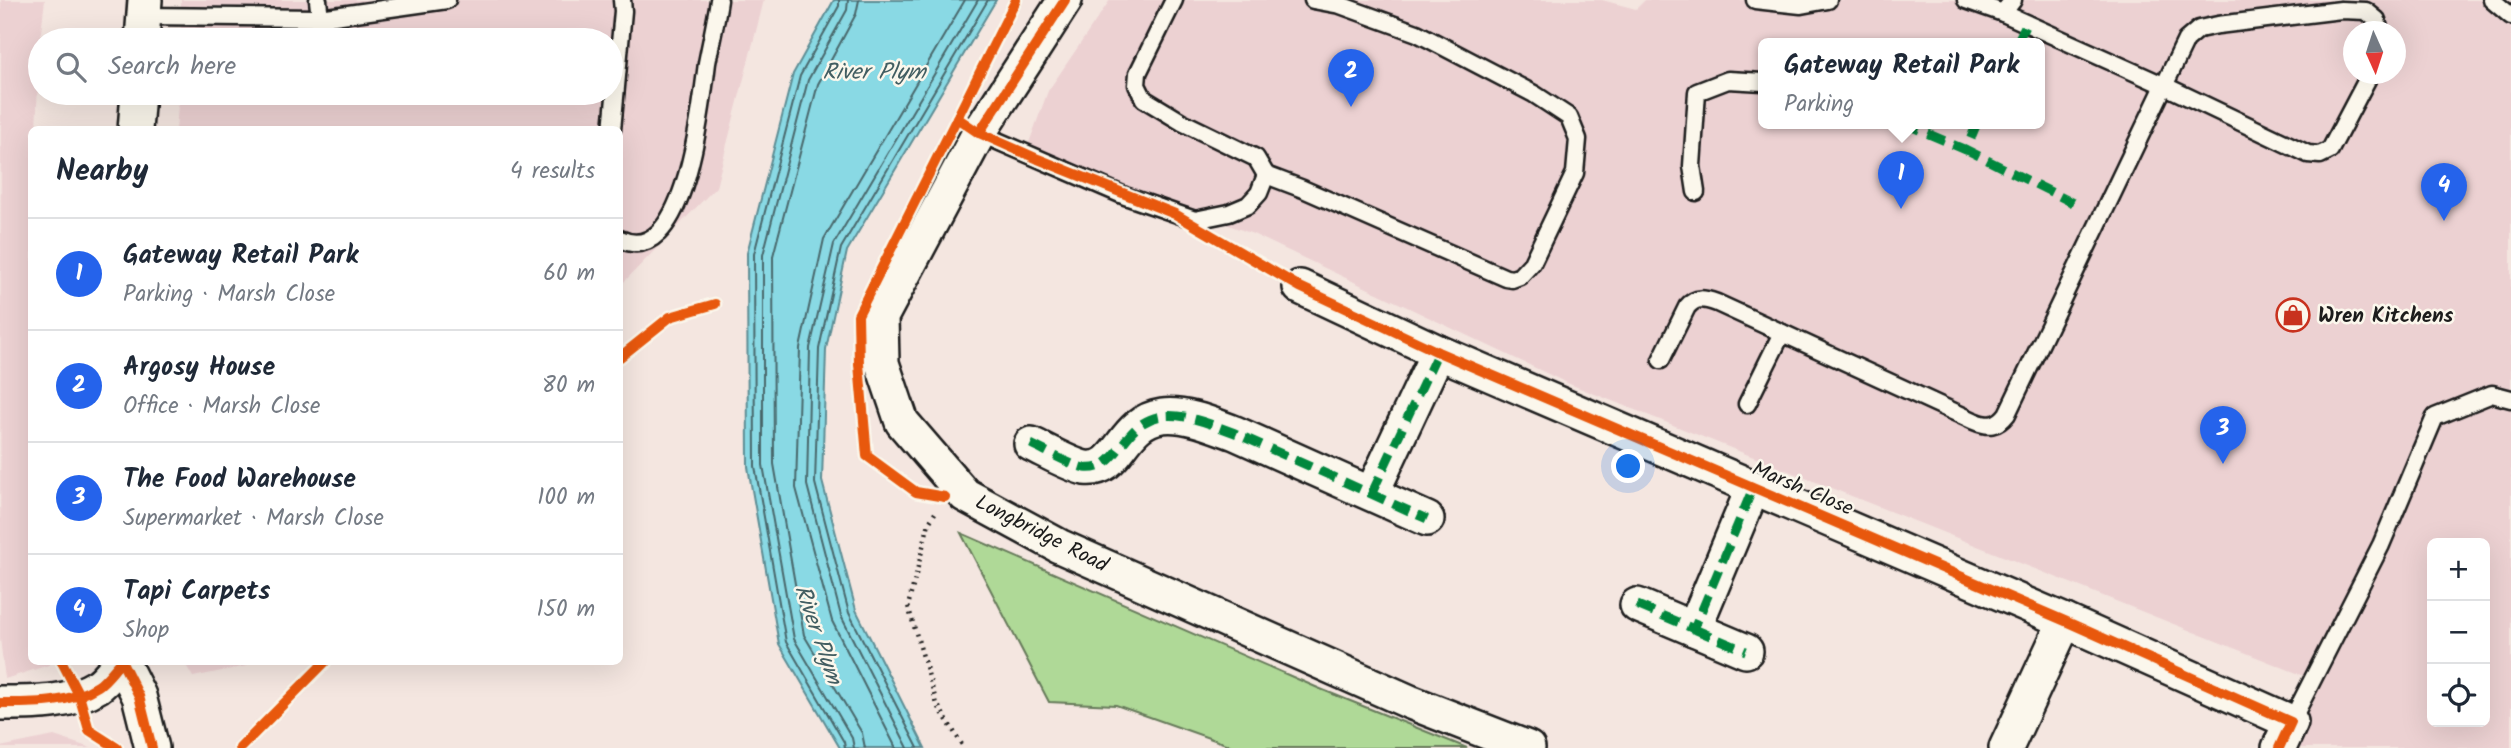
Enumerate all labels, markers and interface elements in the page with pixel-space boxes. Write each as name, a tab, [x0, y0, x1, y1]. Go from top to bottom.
north arrow	[2343, 21, 2406, 84]
search box	[28, 28, 623, 105]
popup	[1758, 38, 2045, 129]
text: Gateway Retail Park	[1784, 45, 2019, 87]
text: Search here	[108, 46, 236, 88]
icon: search	[52, 48, 90, 86]
pin: 2	[1328, 49, 1374, 107]
water label: River Plym	[822, 55, 927, 91]
text: Parking	[1784, 87, 1854, 123]
text: Nearby	[56, 148, 148, 196]
pin: 1	[1878, 151, 1924, 209]
text: 4 results	[510, 154, 595, 190]
pin: 4	[2421, 163, 2467, 221]
text: Gateway Retail Park	[123, 235, 358, 277]
text: 1	[76, 256, 82, 292]
text: 60 m	[543, 256, 595, 292]
text: Parking · Marsh Close	[123, 277, 335, 313]
shop icon: Wren Kitchens	[2274, 296, 2312, 334]
place label: Wren Kitchens	[2318, 300, 2454, 333]
text: Argosy House	[123, 347, 275, 389]
text: 2	[72, 368, 86, 404]
text: 80 m	[542, 368, 595, 404]
text: Office · Marsh Close	[123, 389, 320, 425]
pin: 3	[2200, 406, 2246, 464]
your location	[1611, 449, 1645, 483]
street label: Marsh Close	[1746, 453, 1859, 526]
text: The Food Warehouse	[123, 459, 356, 501]
text: 3	[73, 480, 85, 516]
text: 100 m	[537, 480, 595, 516]
street label: Longbridge Road	[969, 487, 1114, 582]
text: Supermarket · Marsh Close	[123, 501, 384, 537]
map controls	[2427, 538, 2490, 727]
button: +	[2427, 538, 2490, 601]
text: Tapi Carpets	[123, 571, 270, 613]
water label: River Plym	[783, 580, 851, 691]
text: 4	[73, 592, 85, 628]
text: 150 m	[536, 592, 595, 628]
button: −	[2427, 601, 2490, 664]
text: Shop	[123, 613, 169, 649]
button: locate	[2427, 664, 2490, 727]

